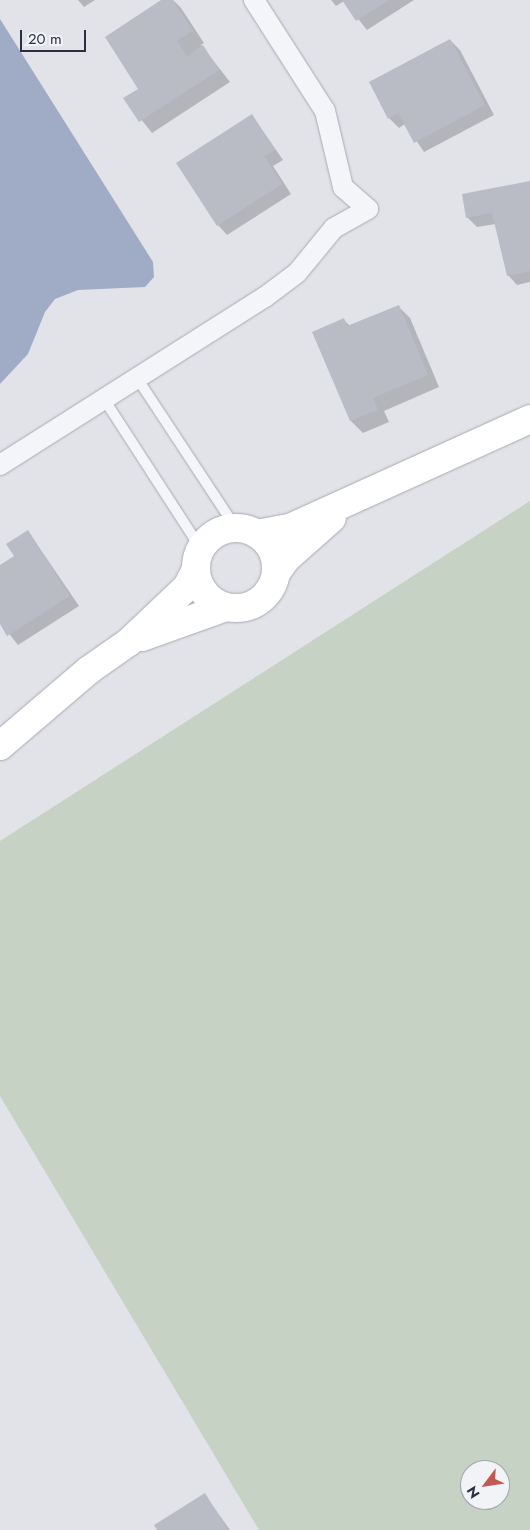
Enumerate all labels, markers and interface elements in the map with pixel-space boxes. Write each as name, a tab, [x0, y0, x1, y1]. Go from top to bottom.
scale bar	[22, 20, 89, 52]
text: 20 m	[28, 28, 62, 50]
north arrow	[460, 1460, 510, 1510]
text: N	[462, 1482, 484, 1502]

